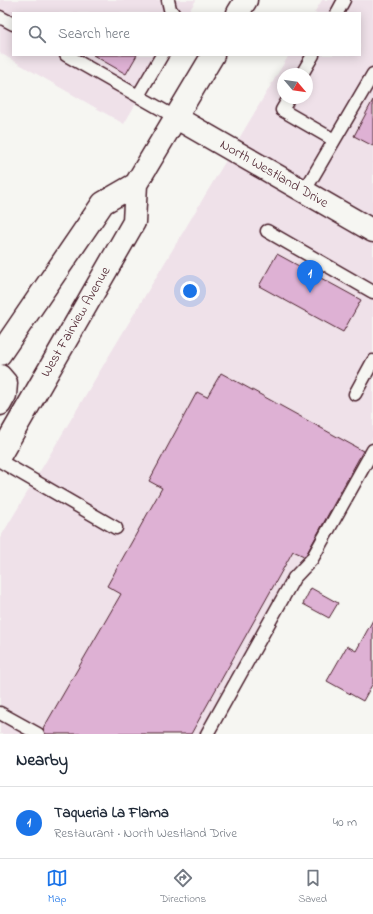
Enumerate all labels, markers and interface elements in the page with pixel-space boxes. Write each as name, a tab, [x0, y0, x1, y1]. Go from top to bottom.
search box	[12, 12, 361, 56]
icon: search	[26, 23, 48, 45]
text: Search here	[58, 23, 130, 45]
north arrow	[277, 68, 313, 104]
street label: North Westland Drive	[216, 134, 333, 214]
pin: 1	[297, 260, 323, 293]
street label: West Fairview Avenue	[36, 262, 117, 381]
your location	[180, 281, 200, 301]
text: Nearby	[16, 748, 68, 773]
text: Taqueria La Flama	[54, 802, 169, 824]
text: 1	[27, 813, 31, 832]
text: 40 m	[333, 813, 357, 832]
text: Restaurant · North Westland Drive	[54, 824, 237, 843]
tab: Map	[46, 867, 68, 907]
tab: Directions	[160, 867, 206, 907]
tab: Saved	[298, 867, 327, 907]

